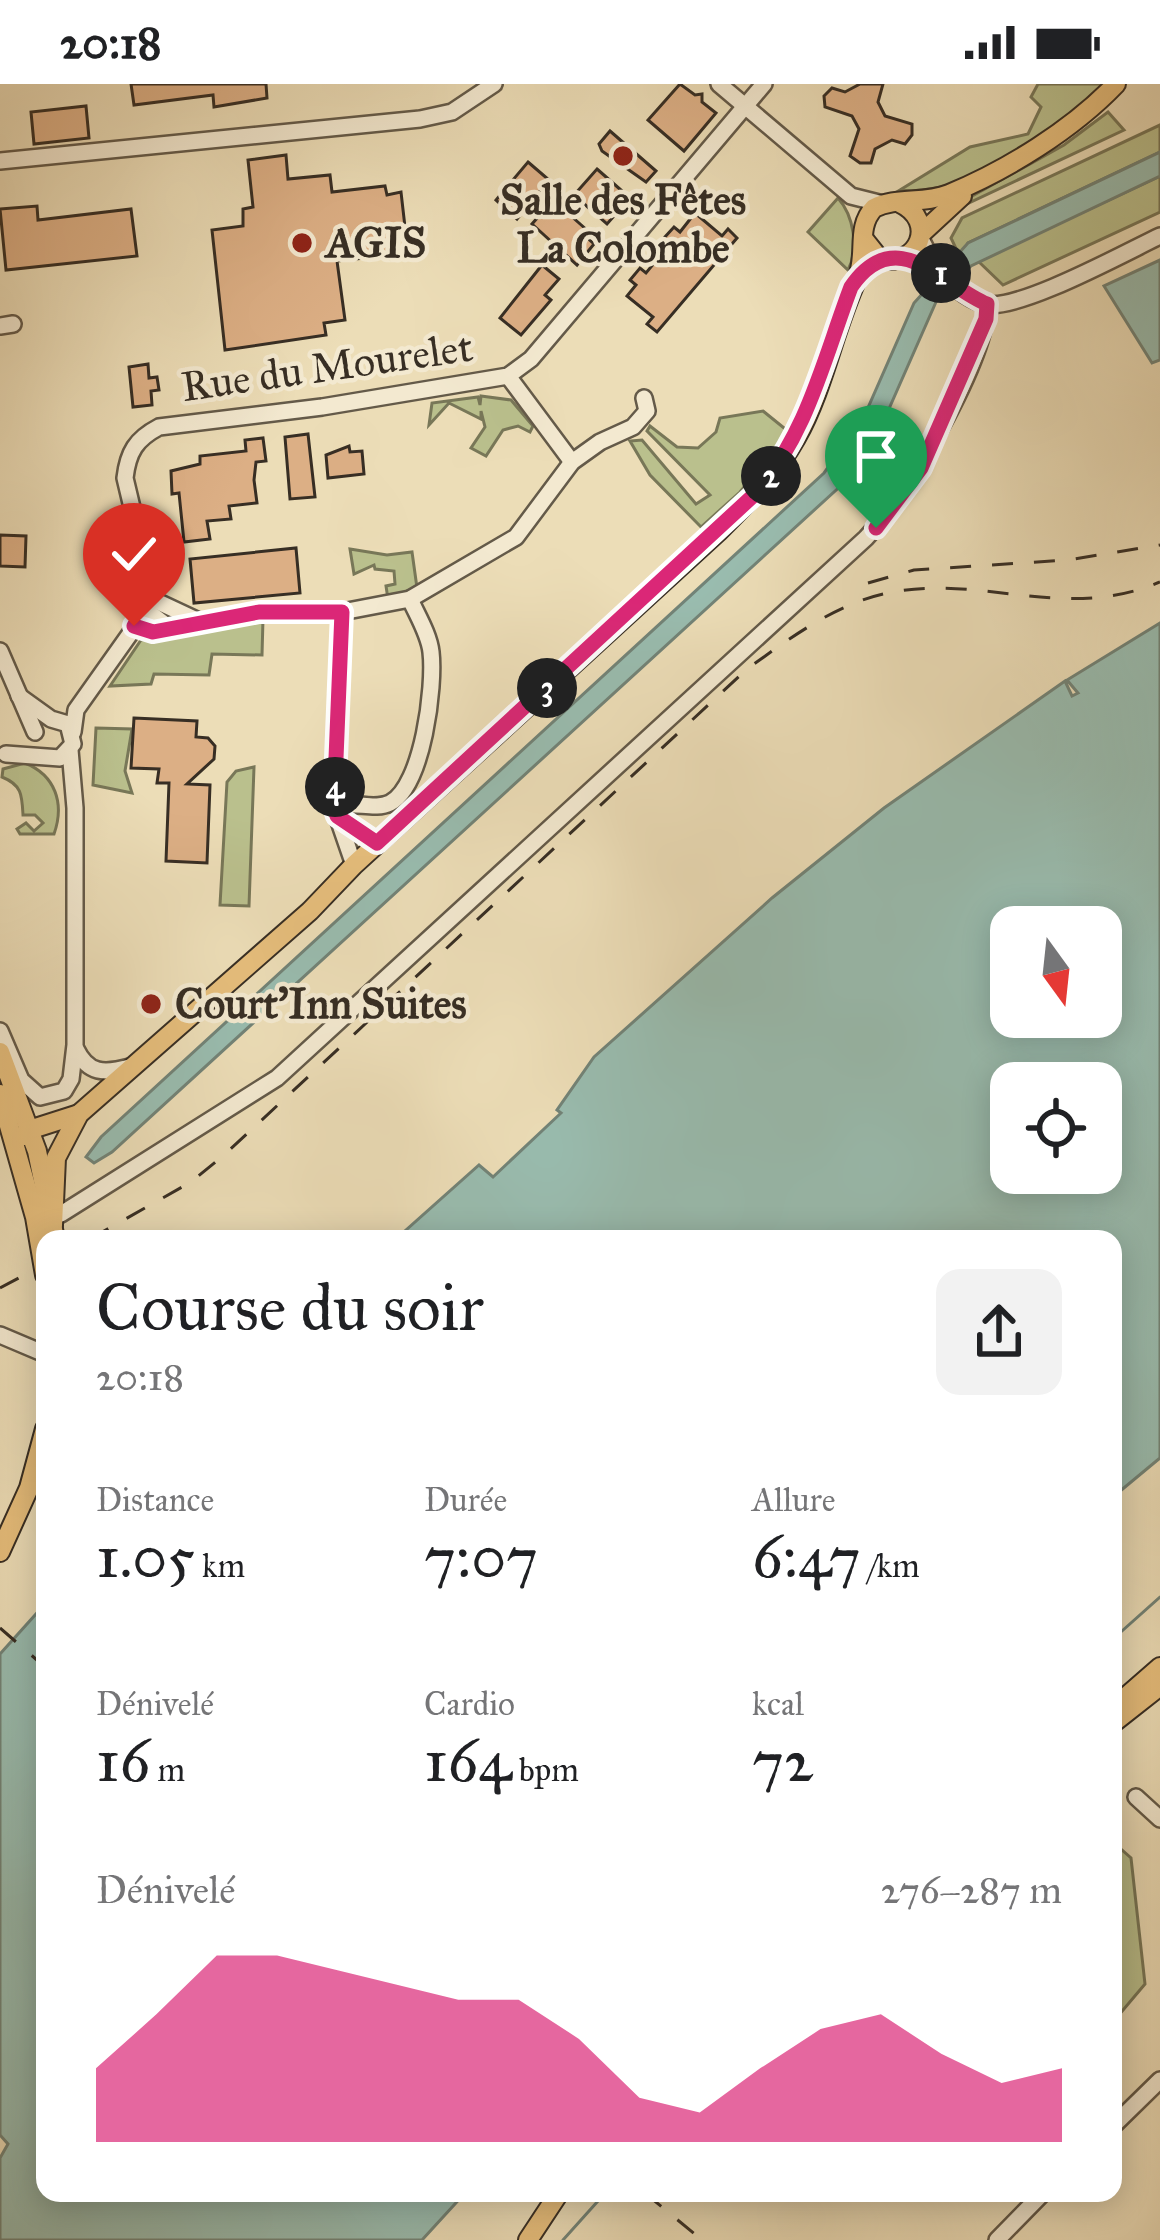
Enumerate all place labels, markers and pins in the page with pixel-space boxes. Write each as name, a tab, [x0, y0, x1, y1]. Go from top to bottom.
marker: Salle des Fêtes La Colombe	[610, 143, 636, 169]
place label: Salle des Fêtes La Colombe	[500, 174, 746, 274]
place label: AGIS	[323, 217, 426, 269]
marker: AGIS	[289, 230, 315, 256]
pin: 1	[911, 243, 971, 303]
pin	[825, 405, 927, 528]
pin: 2	[741, 446, 801, 506]
pin	[83, 503, 185, 626]
pin: 3	[517, 658, 577, 718]
pin: 4	[305, 757, 365, 817]
place label: Court'Inn Suites	[175, 978, 467, 1030]
marker: Court'Inn Suites	[138, 991, 164, 1017]

